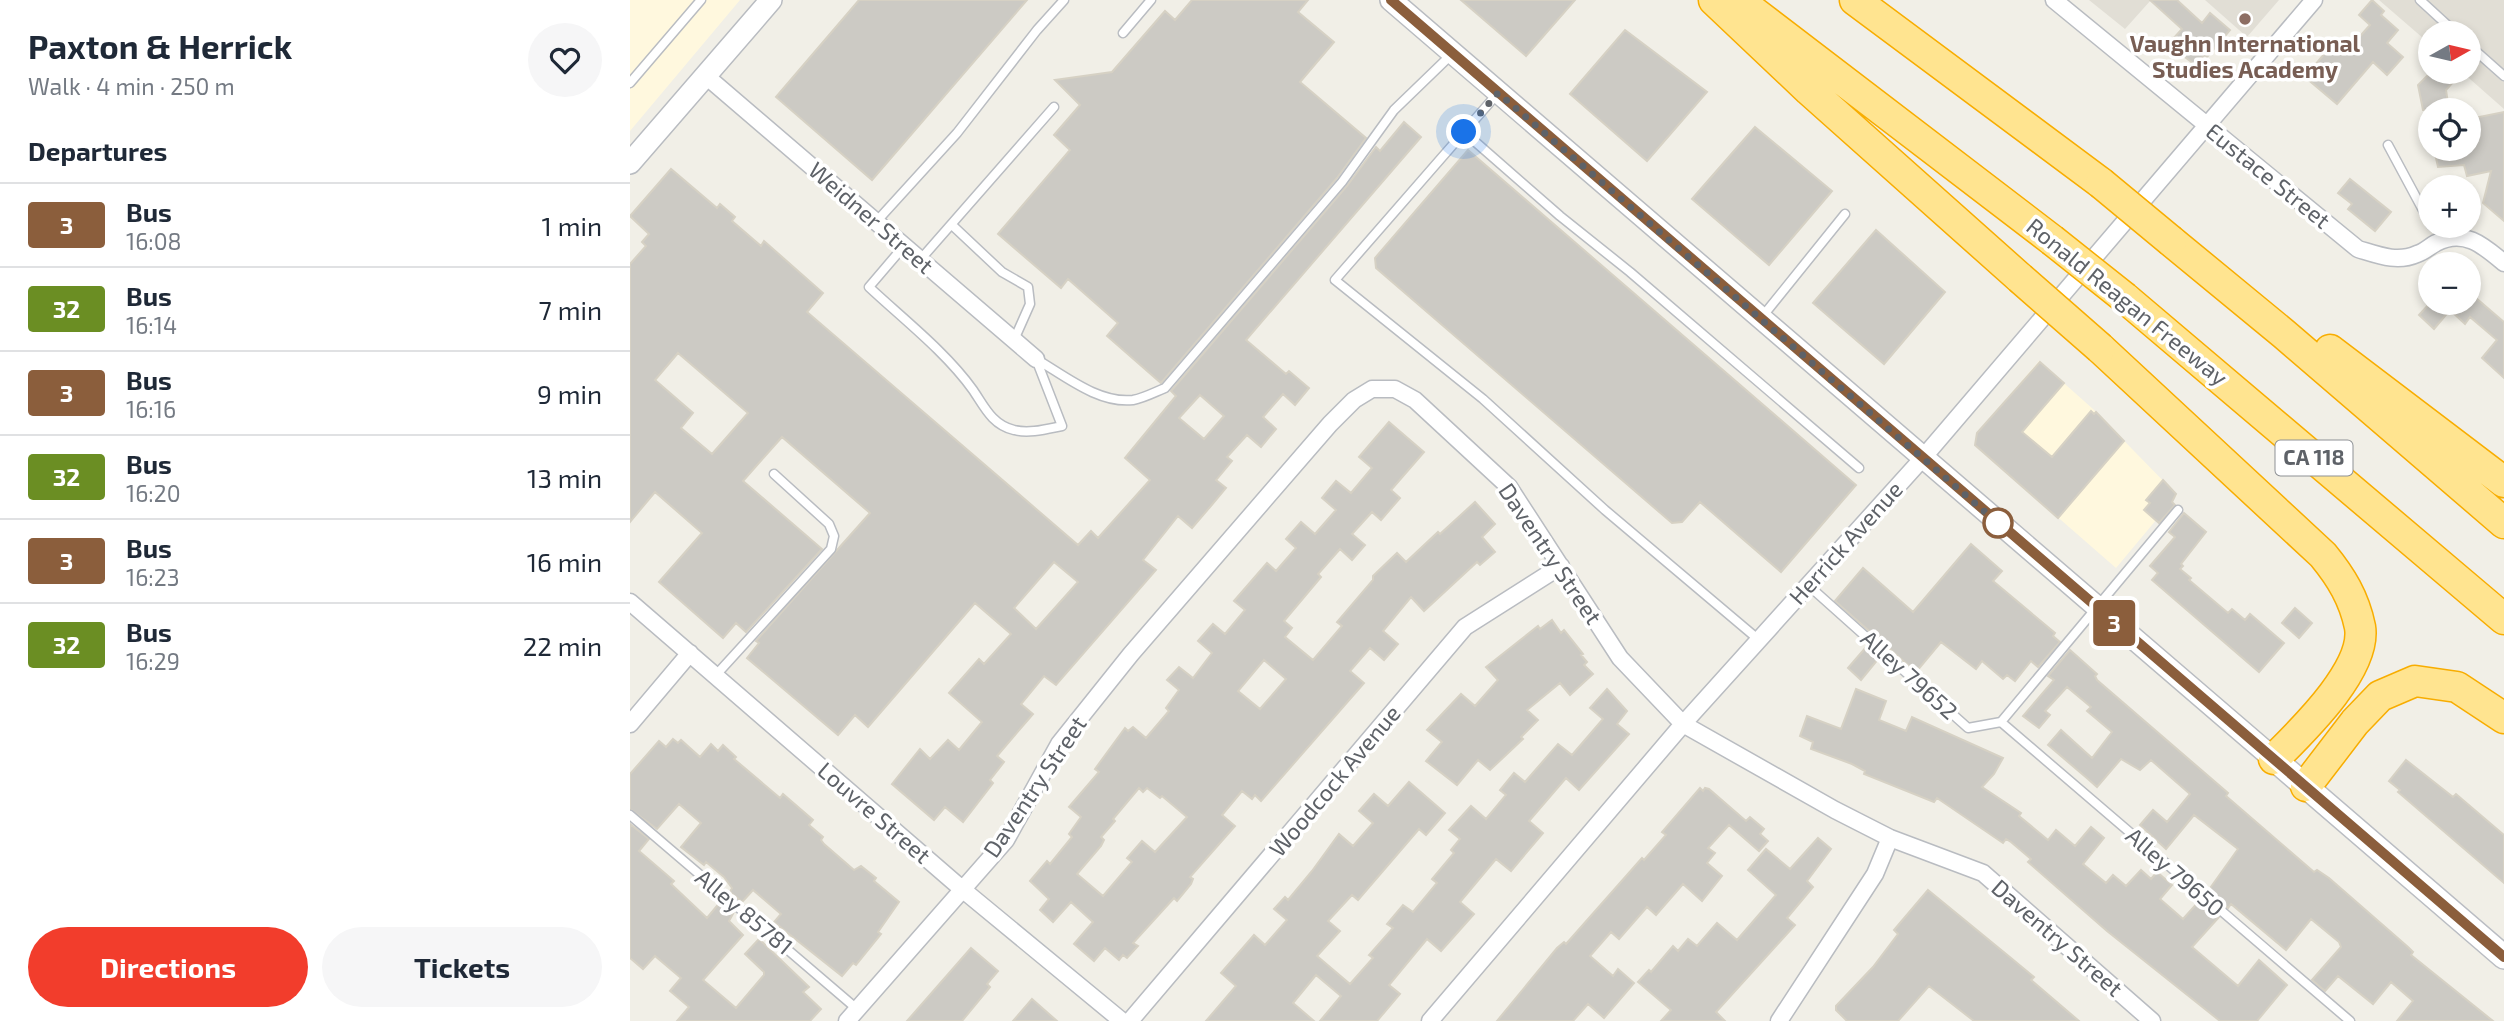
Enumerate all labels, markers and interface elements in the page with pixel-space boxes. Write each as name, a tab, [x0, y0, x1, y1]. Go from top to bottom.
marker: Vaughn International Studies Academy	[2237, 11, 2253, 27]
north arrow	[2418, 21, 2482, 84]
map controls	[2418, 21, 2481, 315]
button: heart	[528, 23, 602, 97]
text: Paxton & Herrick	[28, 26, 292, 66]
place label: Vaughn International Studies Academy	[2130, 29, 2361, 83]
text: Walk · 4 min · 250 m	[28, 72, 235, 100]
button: locate	[2418, 98, 2481, 161]
your location	[1446, 114, 1481, 149]
street label: Eustace Street	[2201, 117, 2336, 234]
text: Departures	[28, 135, 167, 166]
street label: Weidner Street	[804, 155, 940, 279]
button: +	[2418, 175, 2481, 238]
text: Bus	[126, 196, 172, 227]
text: 3	[60, 210, 73, 239]
text: 1 min	[542, 210, 602, 241]
street label: Ronald Reagan Freeway	[2021, 212, 2234, 391]
text: 16:08	[126, 227, 182, 255]
button: −	[2418, 252, 2481, 315]
text: Bus	[126, 280, 172, 311]
text: 32	[53, 294, 80, 323]
text: 7 min	[539, 294, 602, 325]
text: 16:14	[126, 311, 177, 339]
text: Bus	[126, 364, 172, 395]
text: 3	[60, 378, 73, 407]
text: 9 min	[537, 378, 602, 409]
text: 16:16	[126, 395, 176, 423]
road number: CA 118	[2276, 440, 2352, 476]
text: Bus	[126, 448, 172, 479]
text: 32	[53, 462, 80, 491]
text: 13 min	[527, 462, 602, 493]
street label: Herrick Avenue	[1783, 475, 1908, 610]
street label: Daventry Street	[1493, 477, 1609, 630]
text: 16:20	[126, 479, 181, 507]
unlabelled marker	[1983, 508, 2013, 538]
text: Bus	[126, 532, 172, 563]
text: 3	[60, 546, 73, 575]
text: 16 min	[527, 546, 602, 577]
text: 16:23	[126, 563, 179, 591]
line badge: 3	[2091, 600, 2137, 646]
text: 3	[2107, 608, 2121, 637]
text: Bus	[126, 616, 172, 647]
street label: Alley 79652	[1856, 624, 1964, 725]
text: 32	[53, 630, 80, 659]
text: 22 min	[523, 630, 602, 661]
text: 16:29	[126, 647, 180, 675]
street label: Woodcock Avenue	[1263, 699, 1406, 862]
street label: Daventry Street	[977, 710, 1092, 862]
street label: Louvre Street	[812, 756, 937, 869]
street label: Alley 79650	[2121, 821, 2231, 922]
street label: Alley 85781	[690, 863, 799, 960]
street label: Daventry Street	[1986, 873, 2129, 1002]
button: Directions	[28, 927, 308, 1007]
button: Tickets	[322, 927, 602, 1007]

